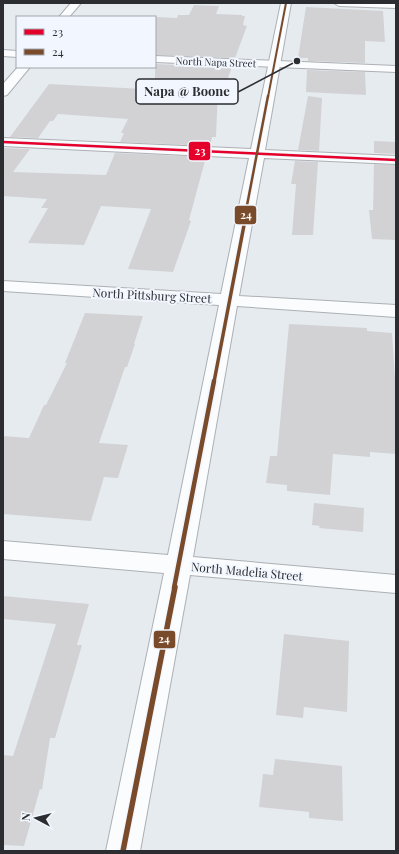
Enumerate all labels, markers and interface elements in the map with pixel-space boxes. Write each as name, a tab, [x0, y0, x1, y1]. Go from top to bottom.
legend	[16, 16, 156, 68]
text: 23	[52, 23, 63, 39]
text: 24	[52, 43, 64, 59]
street label: North Napa Street	[175, 54, 257, 70]
callout: Napa @ Boone	[136, 79, 238, 104]
text: Napa @ Boone	[144, 82, 230, 99]
line badge: 23	[188, 141, 211, 161]
text: 23	[194, 143, 206, 158]
line badge: 24	[234, 205, 257, 225]
text: 24	[240, 207, 252, 222]
street label: North Pittsburg Street	[92, 284, 213, 306]
street label: North Madelia Street	[191, 558, 304, 584]
line badge: 24	[153, 630, 176, 649]
text: 24	[158, 631, 170, 646]
north arrow	[16, 798, 56, 838]
text: N	[18, 812, 34, 822]

